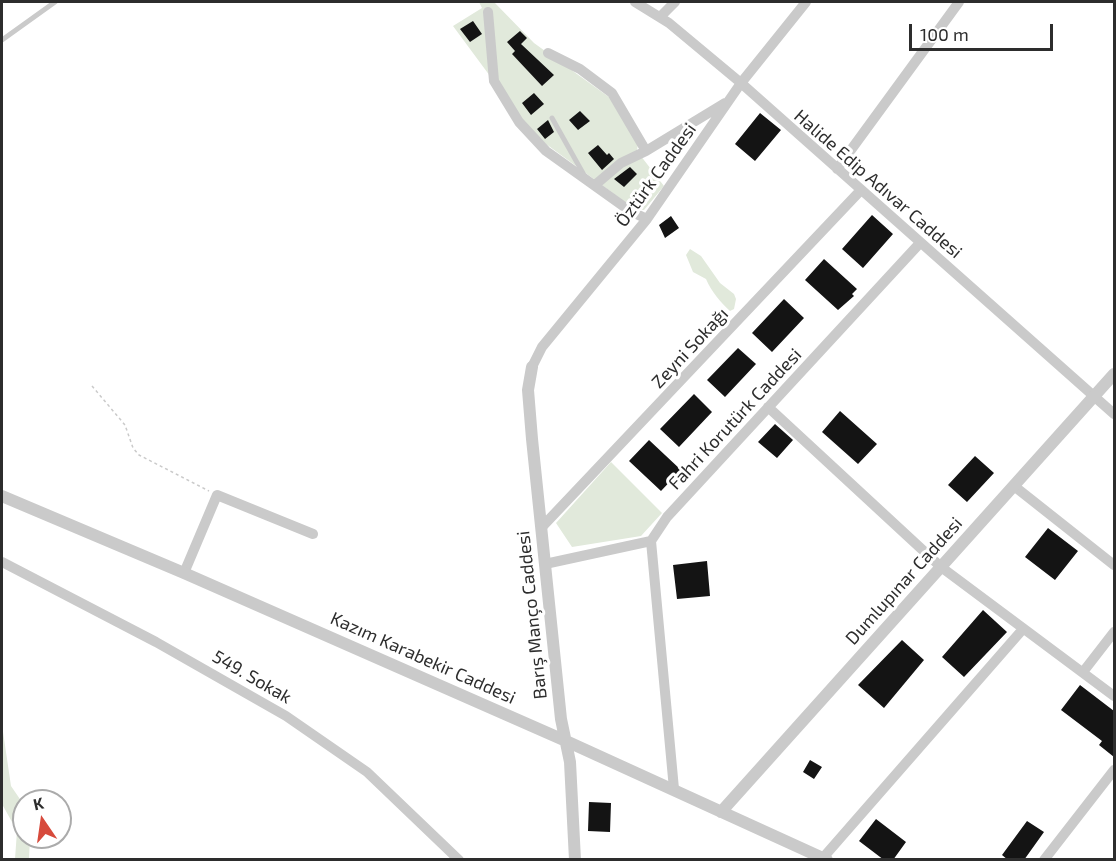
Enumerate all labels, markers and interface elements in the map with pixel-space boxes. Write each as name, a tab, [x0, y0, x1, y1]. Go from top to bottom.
scale bar	[912, 12, 1056, 50]
text: 100 m	[920, 23, 969, 45]
street label: Halide Edip Adıvar Caddesi	[790, 105, 966, 263]
street label: Öztürk Caddesi	[611, 119, 701, 231]
street label: Zeyni Sokağı	[647, 303, 733, 393]
street label: Fahri Korutürk Caddesi	[664, 344, 806, 494]
street label: Dumlupınar Caddesi	[841, 513, 967, 649]
street label: Barış Manço Caddesi	[512, 530, 552, 700]
street label: Kazım Karabekir Caddesi	[327, 607, 519, 709]
street label: 549. Sokak	[209, 646, 295, 708]
north arrow	[12, 789, 72, 849]
text: K	[31, 793, 45, 813]

